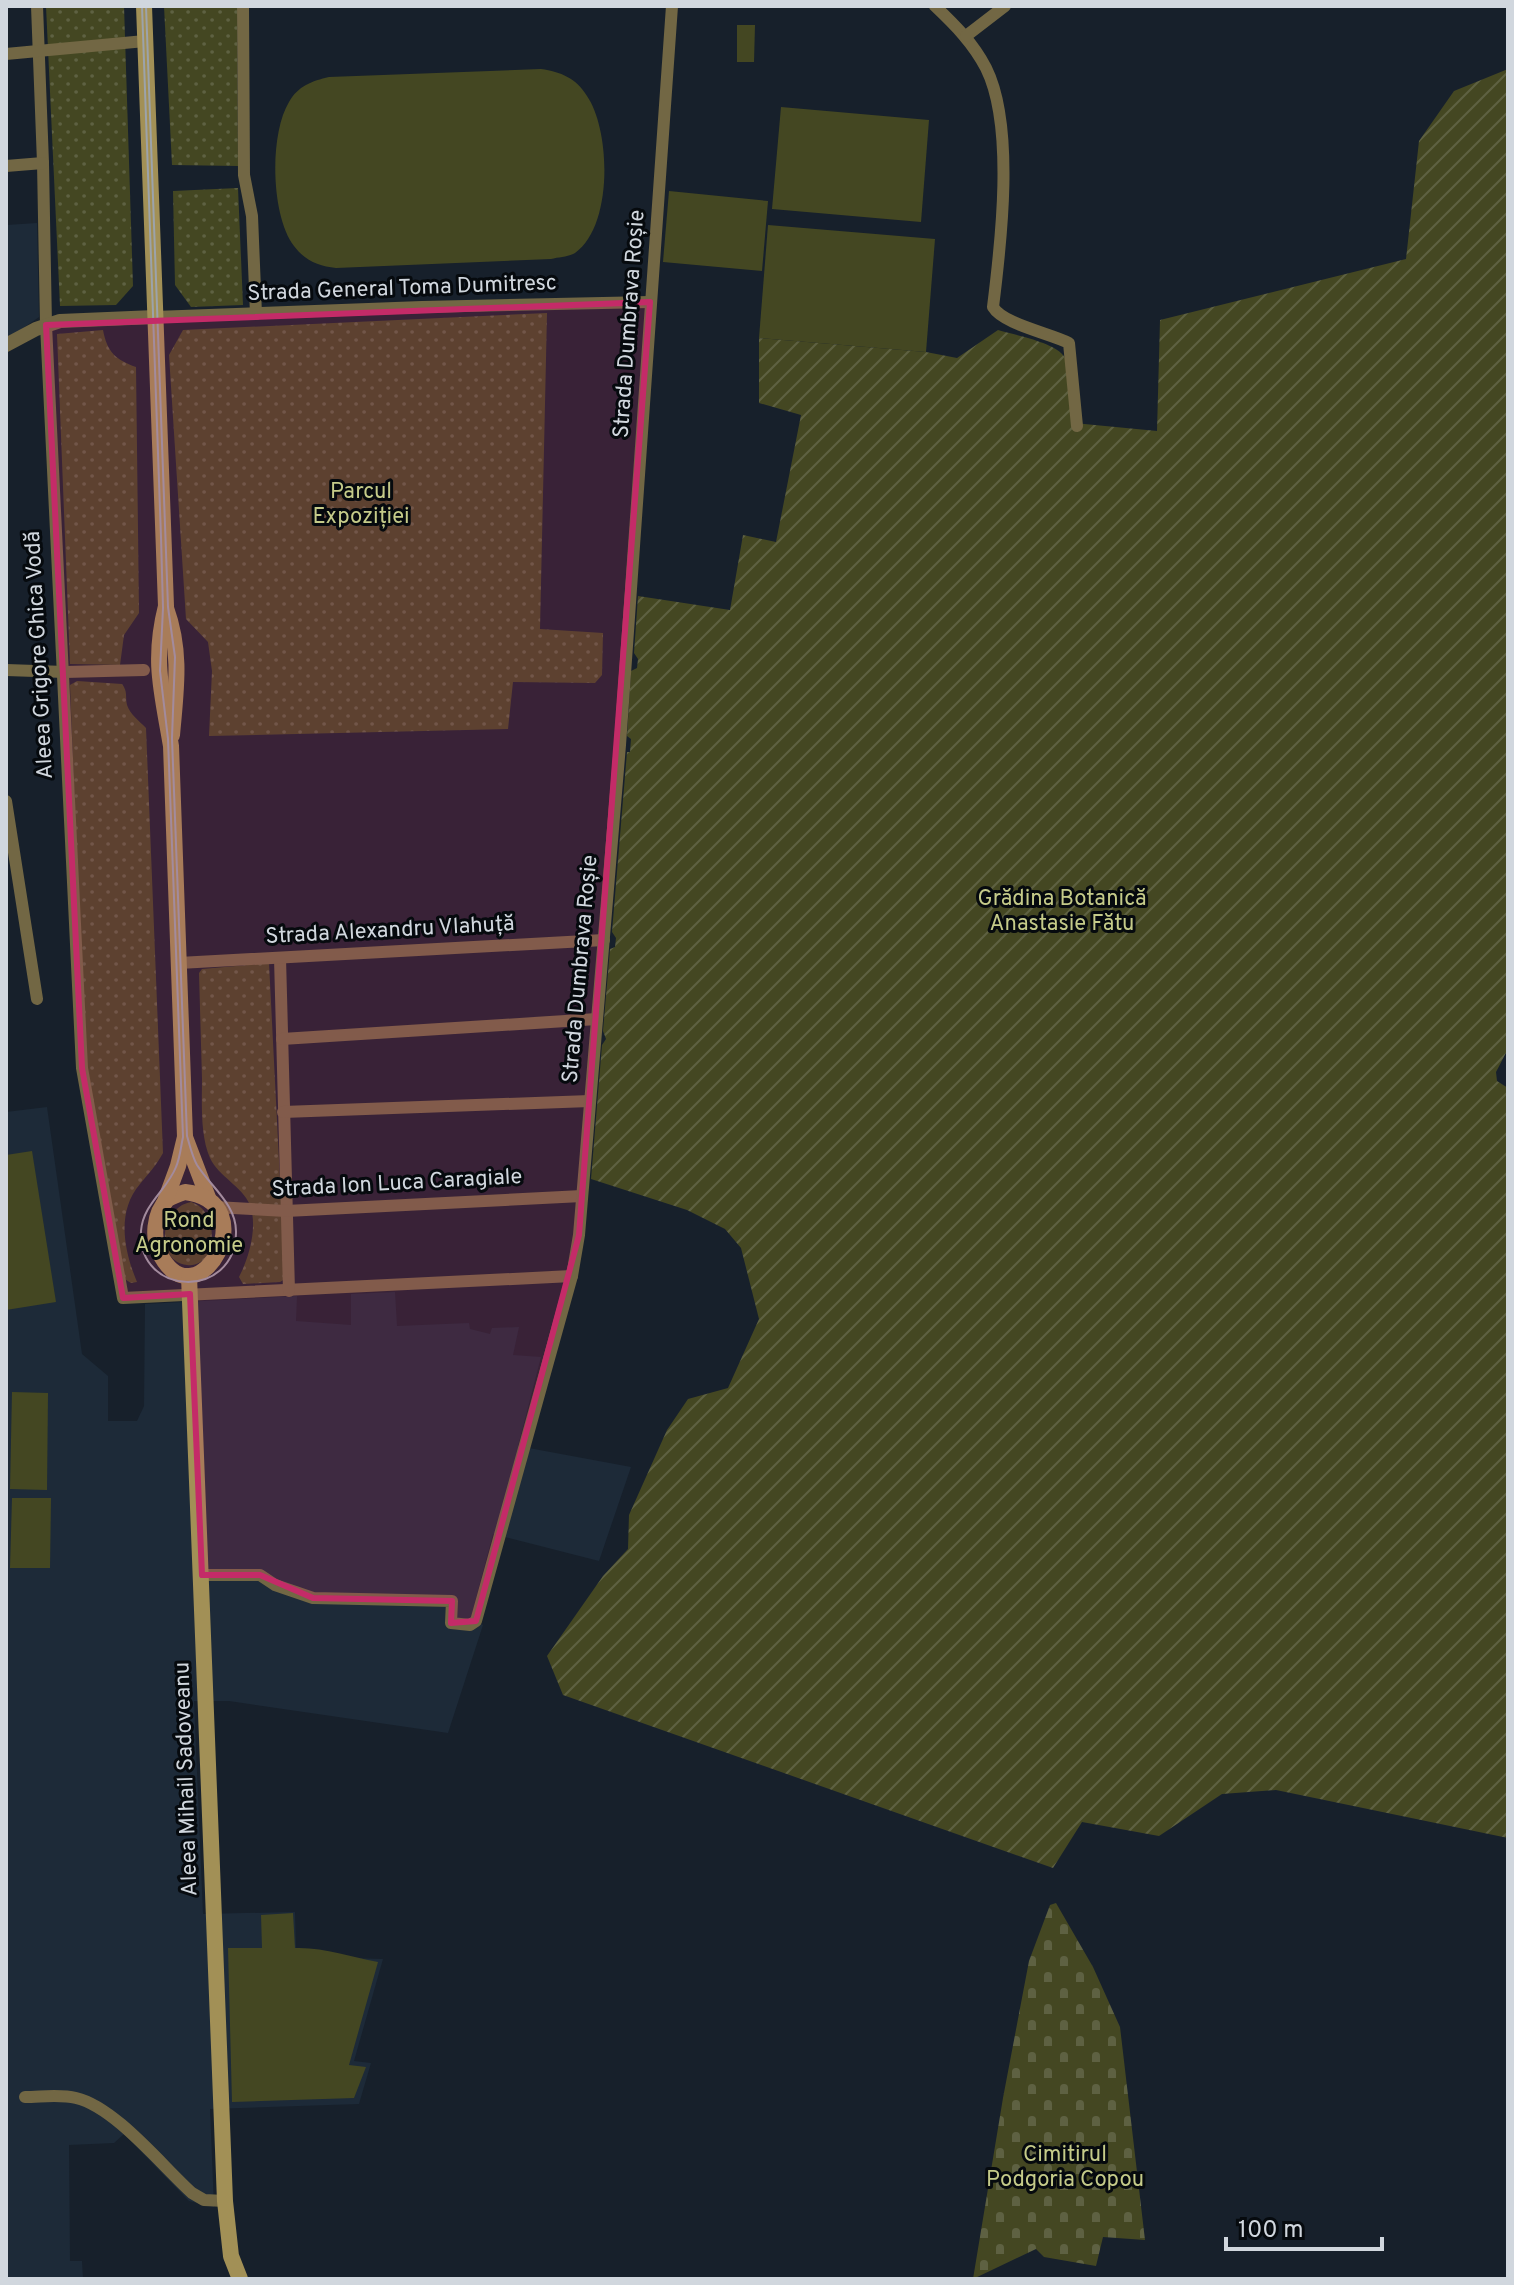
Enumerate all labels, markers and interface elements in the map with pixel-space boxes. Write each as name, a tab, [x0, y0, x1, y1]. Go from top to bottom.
street label: Strada Dumbrava Roșie	[609, 209, 651, 439]
street label: Strada General Toma Dumitresc	[247, 270, 557, 308]
park label: Parcul Expoziției	[312, 479, 410, 531]
street label: Aleea Grigore Ghica Vodă	[20, 530, 60, 780]
street label: Strada Dumbrava Roșie	[558, 854, 604, 1084]
park label: Grădina Botanică Anastasie Fătu	[978, 886, 1146, 938]
street label: Strada Alexandru Vlahuță	[265, 911, 515, 951]
street label: Strada Ion Luca Caragiale	[271, 1164, 523, 1204]
park label: Rond Agronomie	[135, 1208, 243, 1260]
street label: Aleea Mihail Sadoveanu	[169, 1661, 205, 1897]
park label: Cimitirul Podgoria Copou	[986, 2142, 1144, 2194]
scale bar	[1226, 2201, 1382, 2251]
text: 100 m	[1238, 2216, 1304, 2246]

